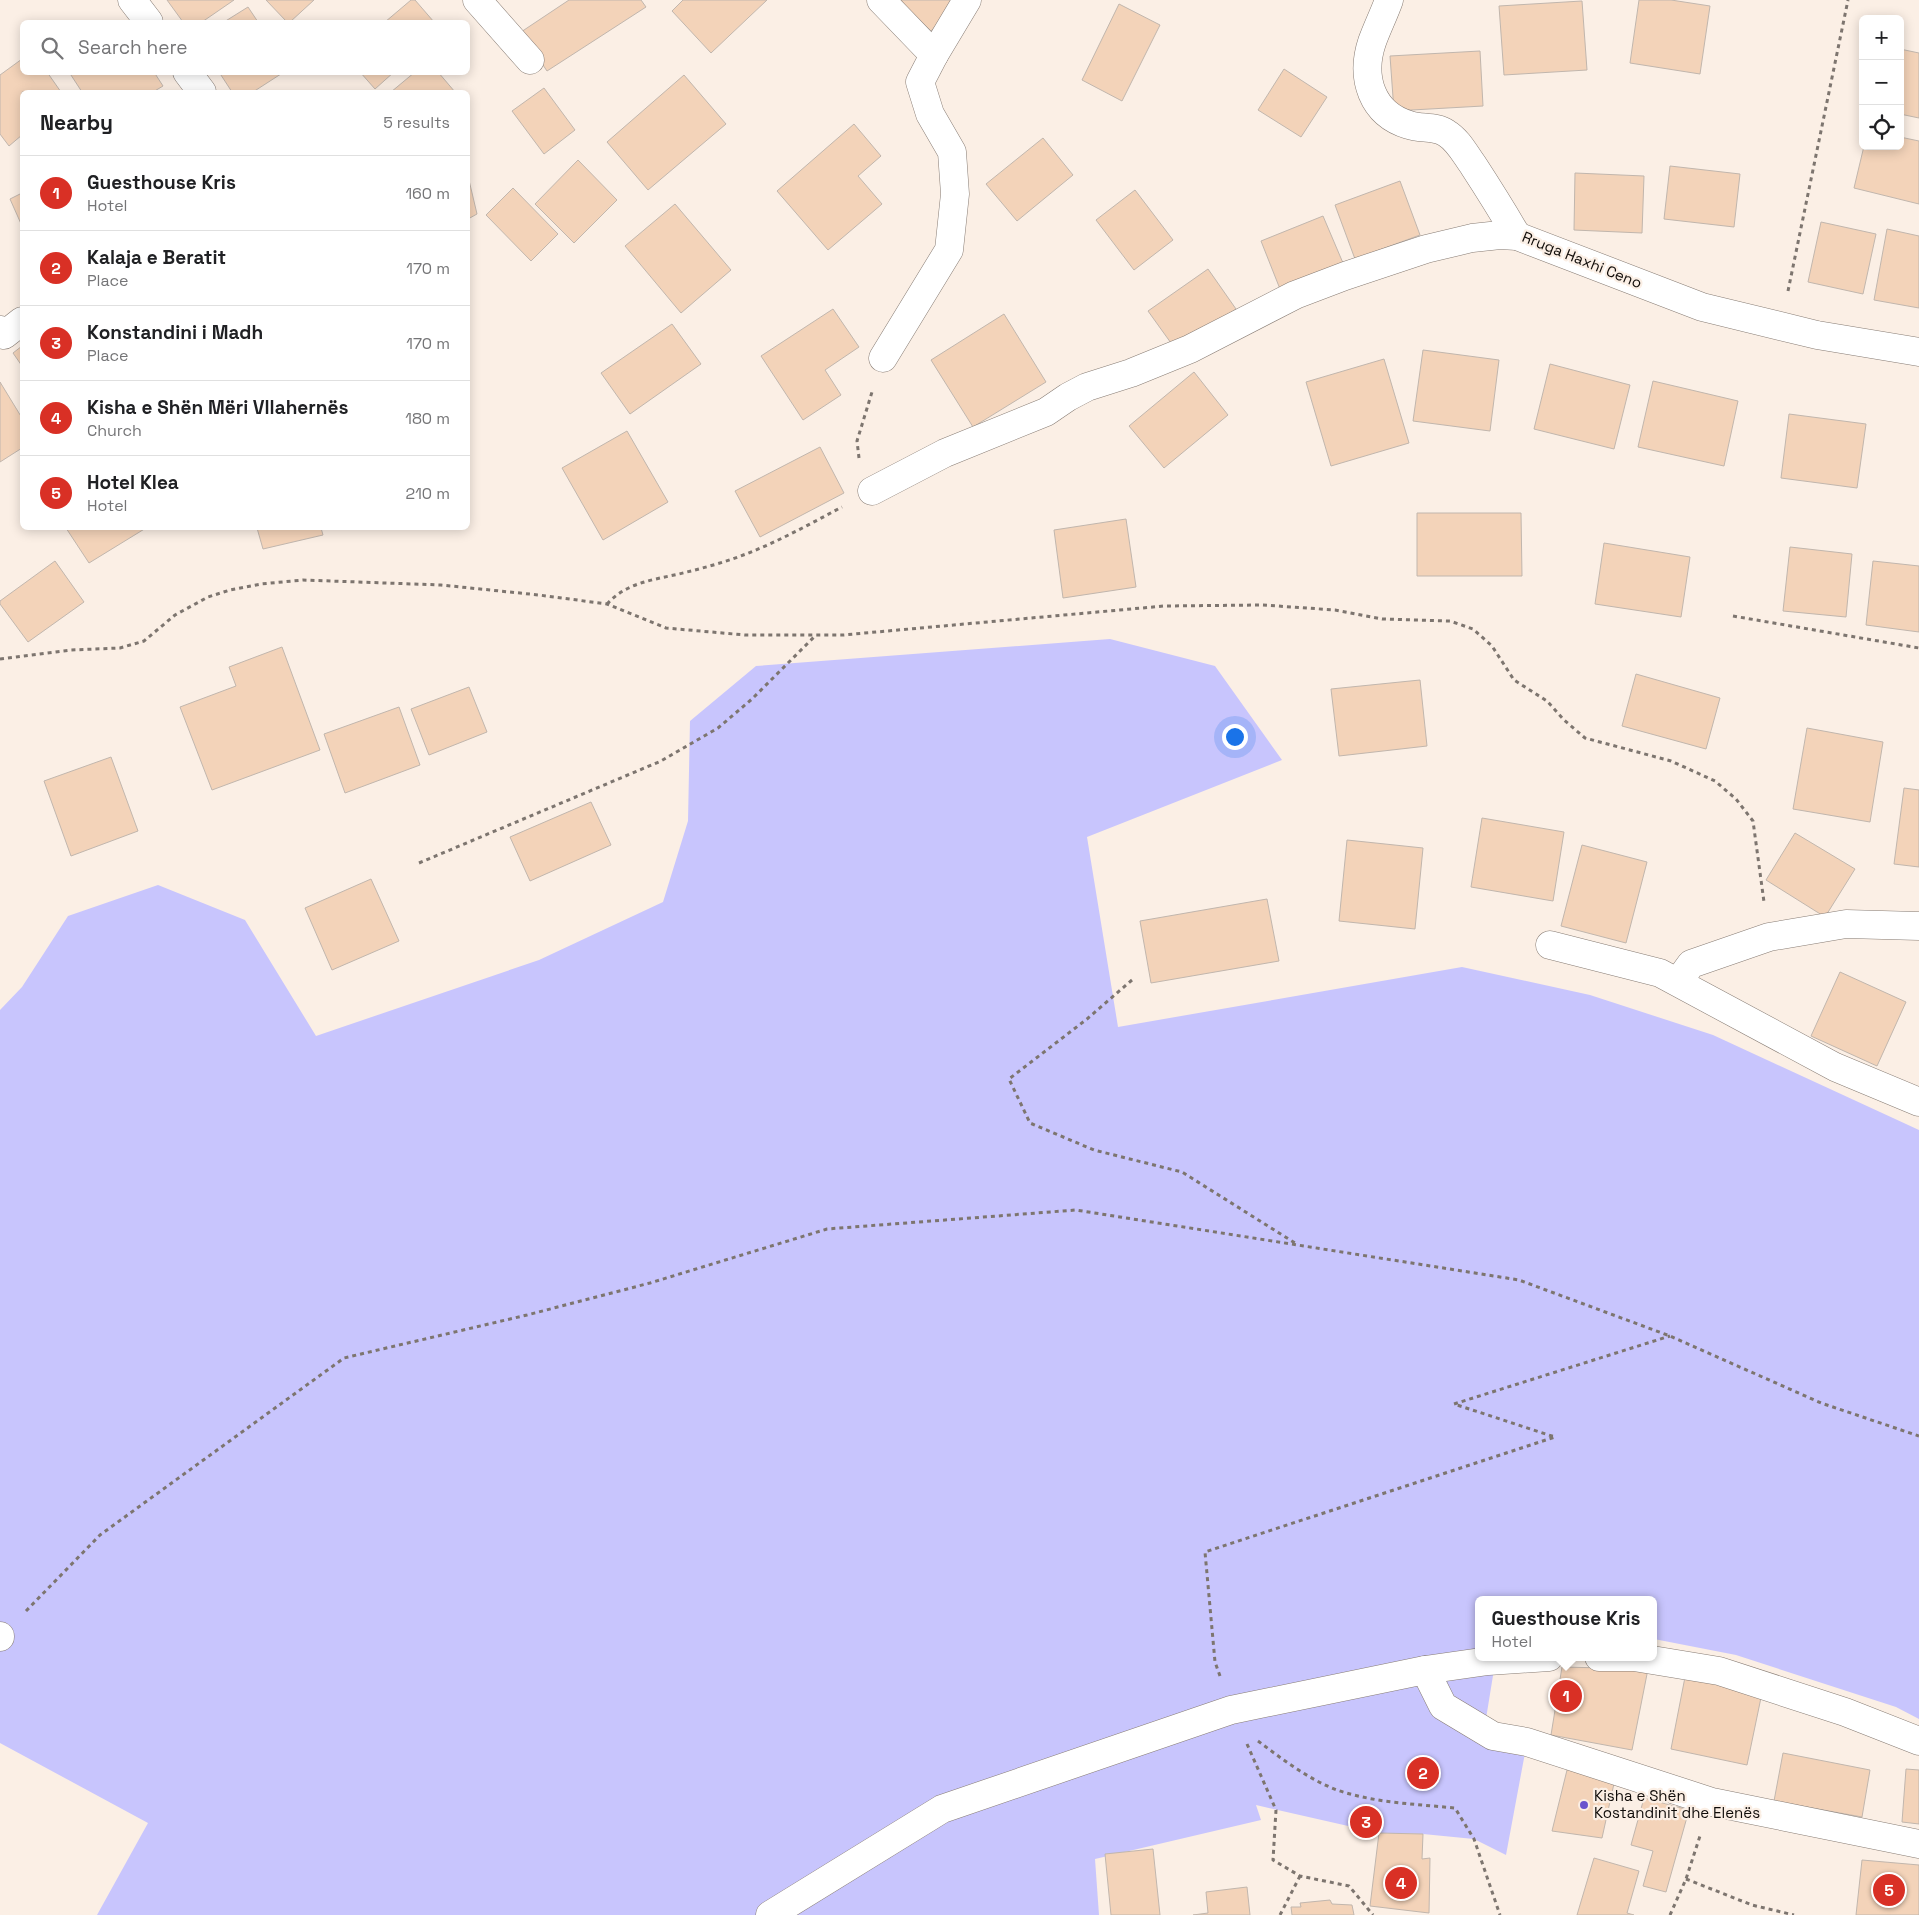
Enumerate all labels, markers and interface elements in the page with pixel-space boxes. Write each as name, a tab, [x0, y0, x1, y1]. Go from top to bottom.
map controls	[1859, 15, 1904, 150]
button: +	[1859, 15, 1904, 60]
search box	[20, 20, 470, 75]
icon: search	[38, 34, 66, 62]
text: Search here	[78, 35, 188, 60]
button: −	[1859, 60, 1904, 105]
button: locate	[1859, 105, 1904, 150]
text: Nearby	[40, 109, 113, 136]
text: 5 results	[383, 112, 450, 133]
text: Guesthouse Kris	[87, 170, 236, 195]
text: 1	[52, 183, 60, 204]
text: 160 m	[405, 183, 450, 204]
text: Hotel	[87, 195, 128, 216]
street label: Rruga Haxhi Ceno	[1520, 227, 1645, 292]
text: Kalaja e Beratit	[87, 245, 226, 270]
text: 2	[51, 258, 61, 279]
text: 170 m	[406, 258, 450, 279]
text: Place	[87, 270, 129, 291]
text: Konstandini i Madh	[87, 320, 263, 345]
text: 3	[51, 333, 61, 354]
text: 170 m	[406, 333, 450, 354]
text: Place	[87, 345, 129, 366]
text: Kisha e Shën Mëri Vllahernës	[87, 395, 348, 420]
text: 4	[51, 408, 61, 429]
text: 180 m	[405, 408, 450, 429]
text: Church	[87, 420, 142, 441]
text: Hotel Klea	[87, 470, 179, 495]
text: 5	[51, 483, 61, 504]
text: 210 m	[406, 483, 450, 504]
text: Hotel	[87, 495, 128, 516]
your location	[1222, 724, 1248, 750]
popup	[1475, 1596, 1657, 1661]
text: Guesthouse Kris	[1492, 1606, 1640, 1631]
text: Hotel	[1492, 1631, 1532, 1652]
pin: 1	[1550, 1677, 1582, 1715]
pin: 2	[1407, 1754, 1439, 1792]
place label: Kisha e Shën Kostandinit dhe Elenës	[1594, 1786, 1760, 1822]
marker: Kisha e Shën Kostandinit dhe Elenës	[1578, 1799, 1590, 1811]
pin: 3	[1350, 1803, 1382, 1841]
pin: 4	[1385, 1864, 1417, 1902]
pin: 5	[1873, 1871, 1905, 1909]

